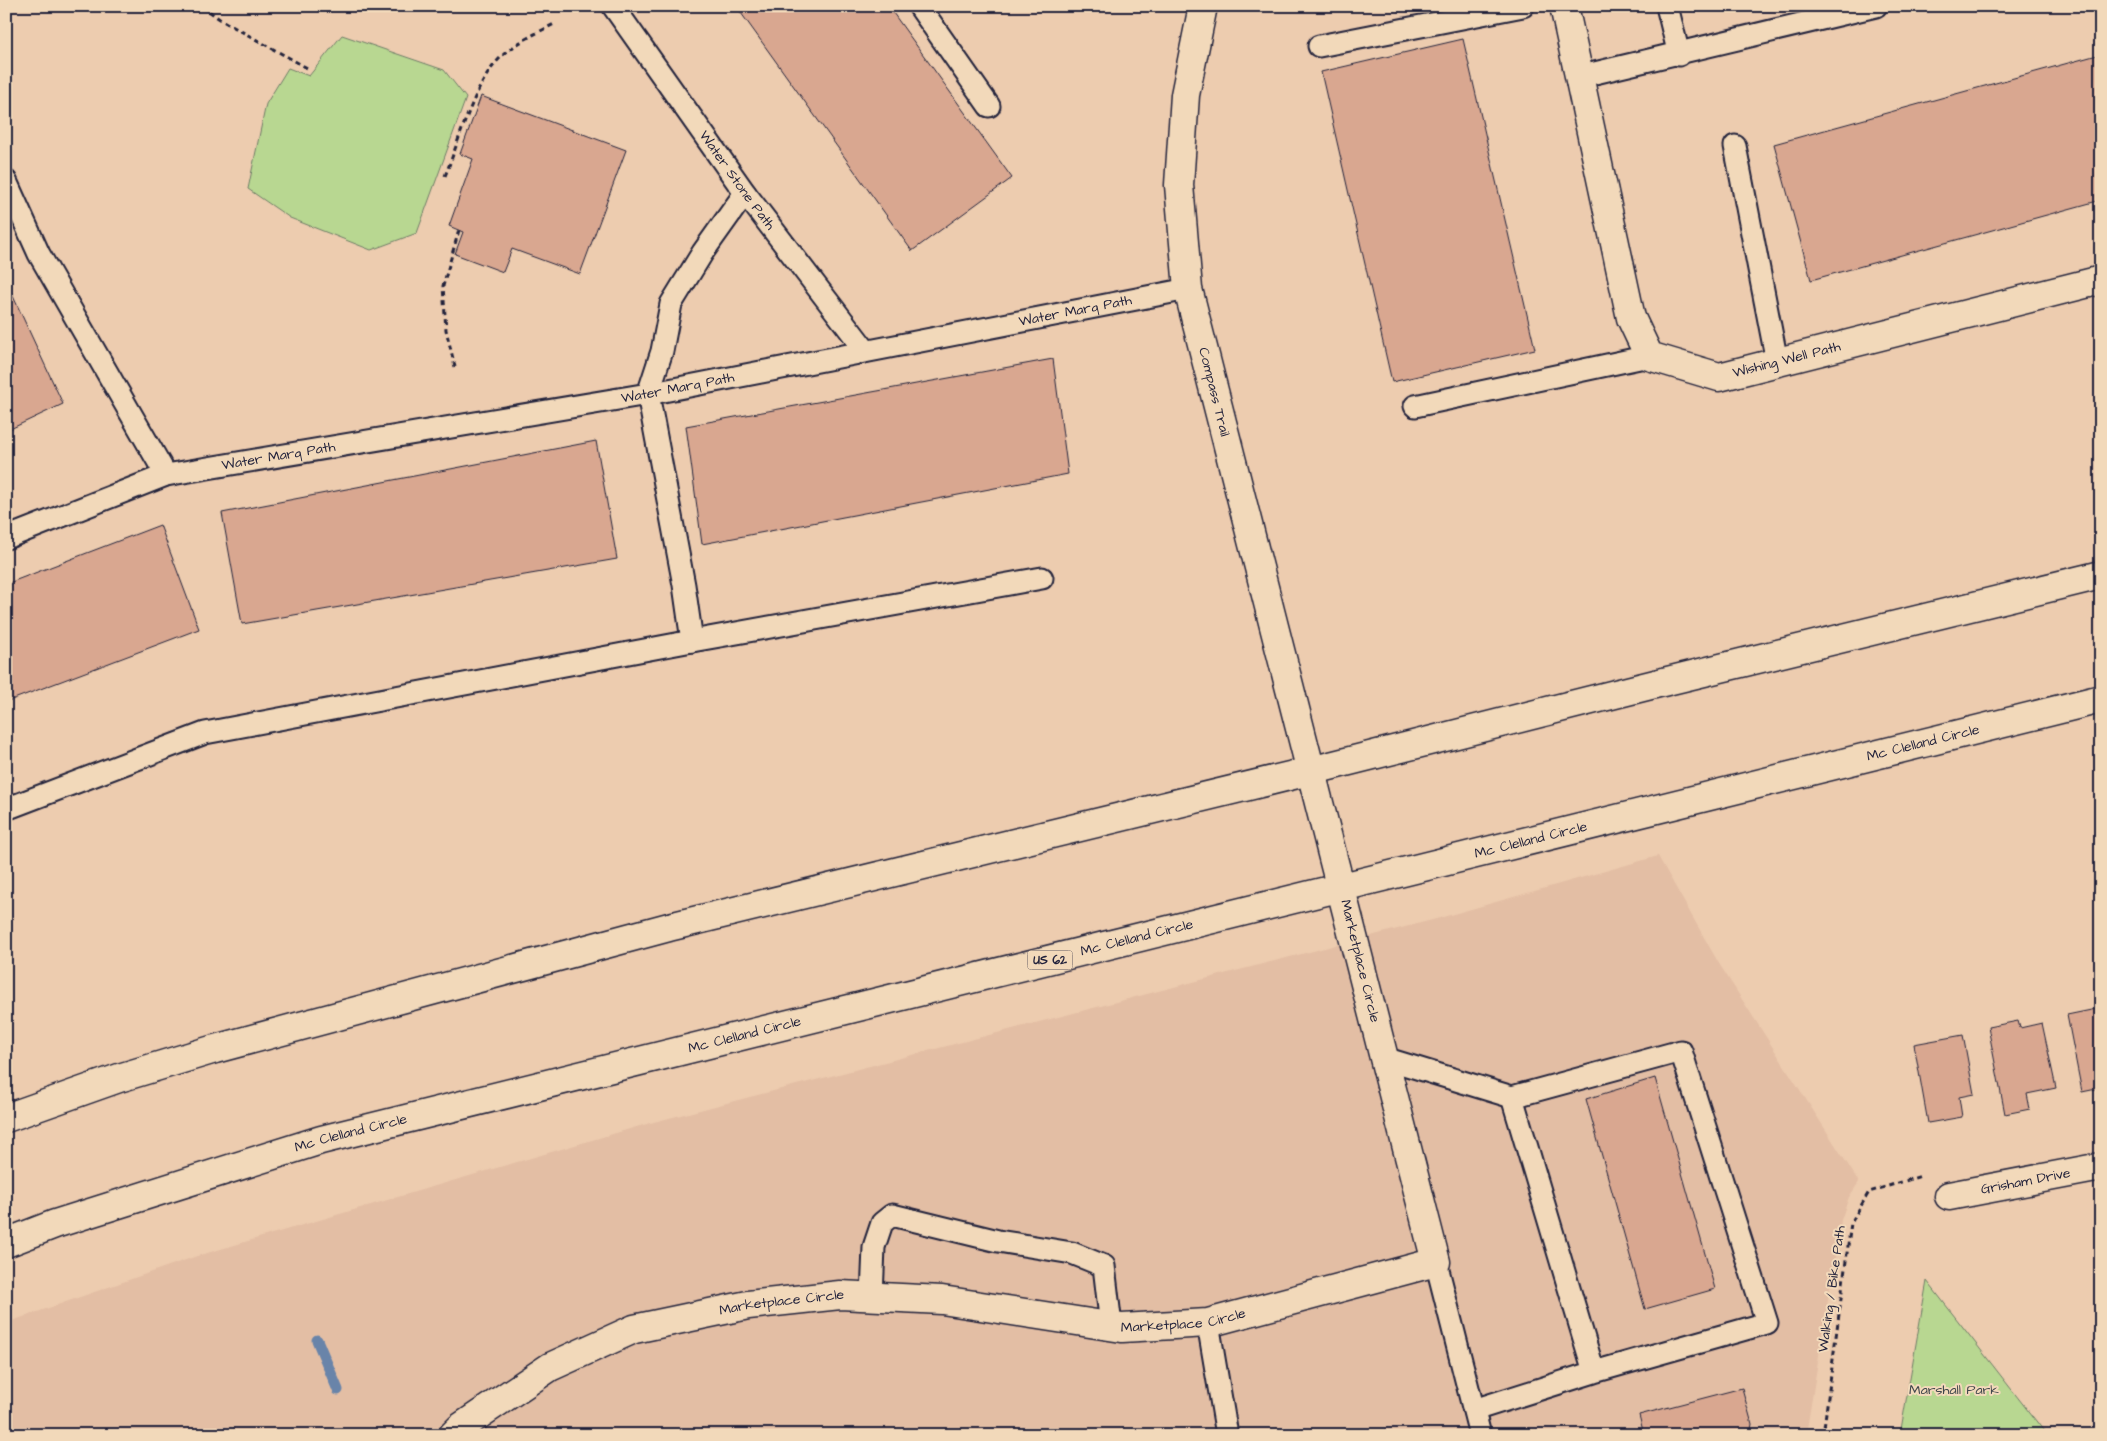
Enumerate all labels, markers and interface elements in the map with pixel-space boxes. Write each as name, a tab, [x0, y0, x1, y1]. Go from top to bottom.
street label: Water Stone Path	[694, 127, 780, 234]
street label: Water Marq Path	[1017, 290, 1134, 332]
street label: Wishing Well Path	[1731, 337, 1843, 383]
street label: Compass Trail	[1193, 345, 1235, 439]
street label: Water Marq Path	[620, 367, 736, 408]
street label: Water Marq Path	[220, 437, 337, 475]
street label: Mc Clelland Circle	[1865, 719, 1982, 767]
street label: Mc Clelland Circle	[1472, 817, 1590, 864]
street label: Marketplace Circle	[1335, 898, 1385, 1025]
street label: Mc Clelland Circle	[1078, 914, 1196, 961]
road number: US 62	[1028, 950, 1072, 970]
street label: Mc Clelland Circle	[686, 1011, 804, 1059]
street label: Mc Clelland Circle	[292, 1109, 409, 1158]
street label: Grisham Drive	[1979, 1163, 2073, 1200]
street label: Walking / Bike Path	[1813, 1224, 1851, 1354]
street label: Marketplace Circle	[717, 1285, 845, 1321]
street label: Marketplace Circle	[1120, 1303, 1248, 1338]
park label: Marshall Park	[1909, 1380, 1999, 1400]

